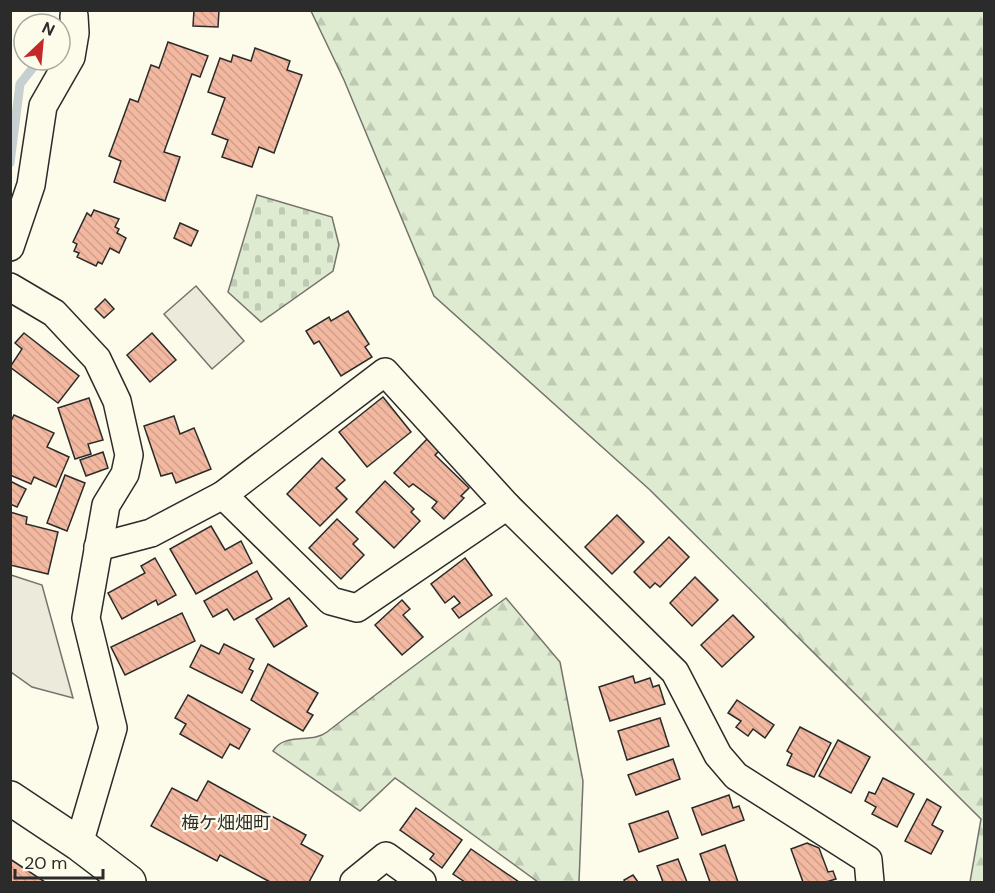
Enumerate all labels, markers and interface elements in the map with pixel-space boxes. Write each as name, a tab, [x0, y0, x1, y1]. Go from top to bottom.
north arrow	[12, 12, 72, 72]
text: N	[39, 17, 58, 41]
district label: 梅ケ畑畑町	[181, 811, 271, 835]
scale bar	[15, 842, 104, 880]
text: 20 m	[24, 851, 67, 875]

